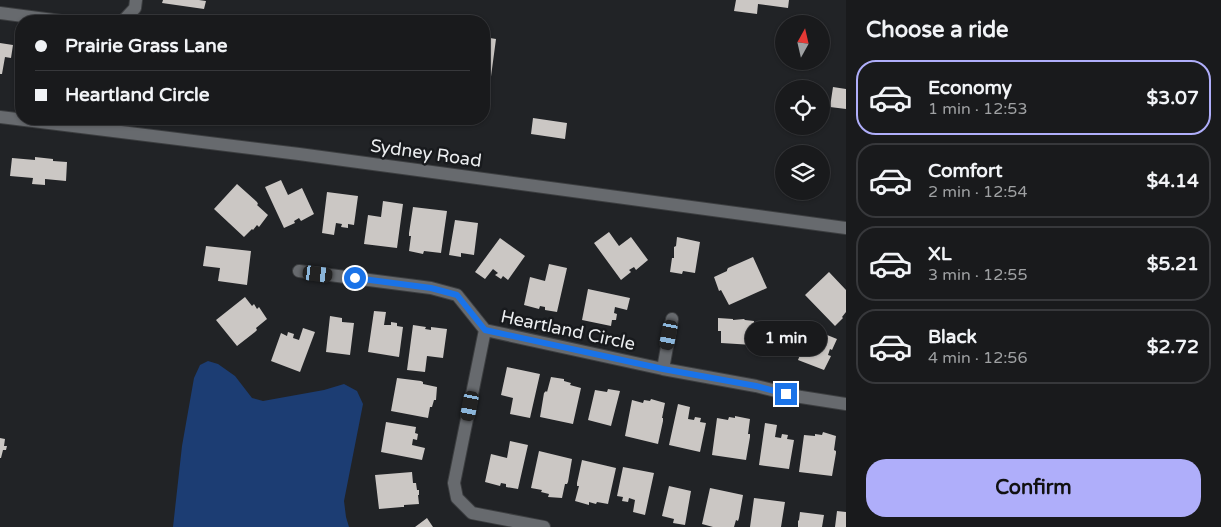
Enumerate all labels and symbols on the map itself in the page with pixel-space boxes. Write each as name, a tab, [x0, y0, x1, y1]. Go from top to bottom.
north arrow	[775, 15, 830, 70]
street label: Sydney Road	[369, 134, 483, 172]
car	[302, 265, 333, 283]
route start	[344, 267, 366, 289]
street label: Heartland Circle	[499, 305, 637, 355]
car	[658, 319, 679, 351]
callout: 1 min	[745, 322, 827, 356]
route end	[775, 383, 797, 405]
car	[459, 390, 480, 422]

